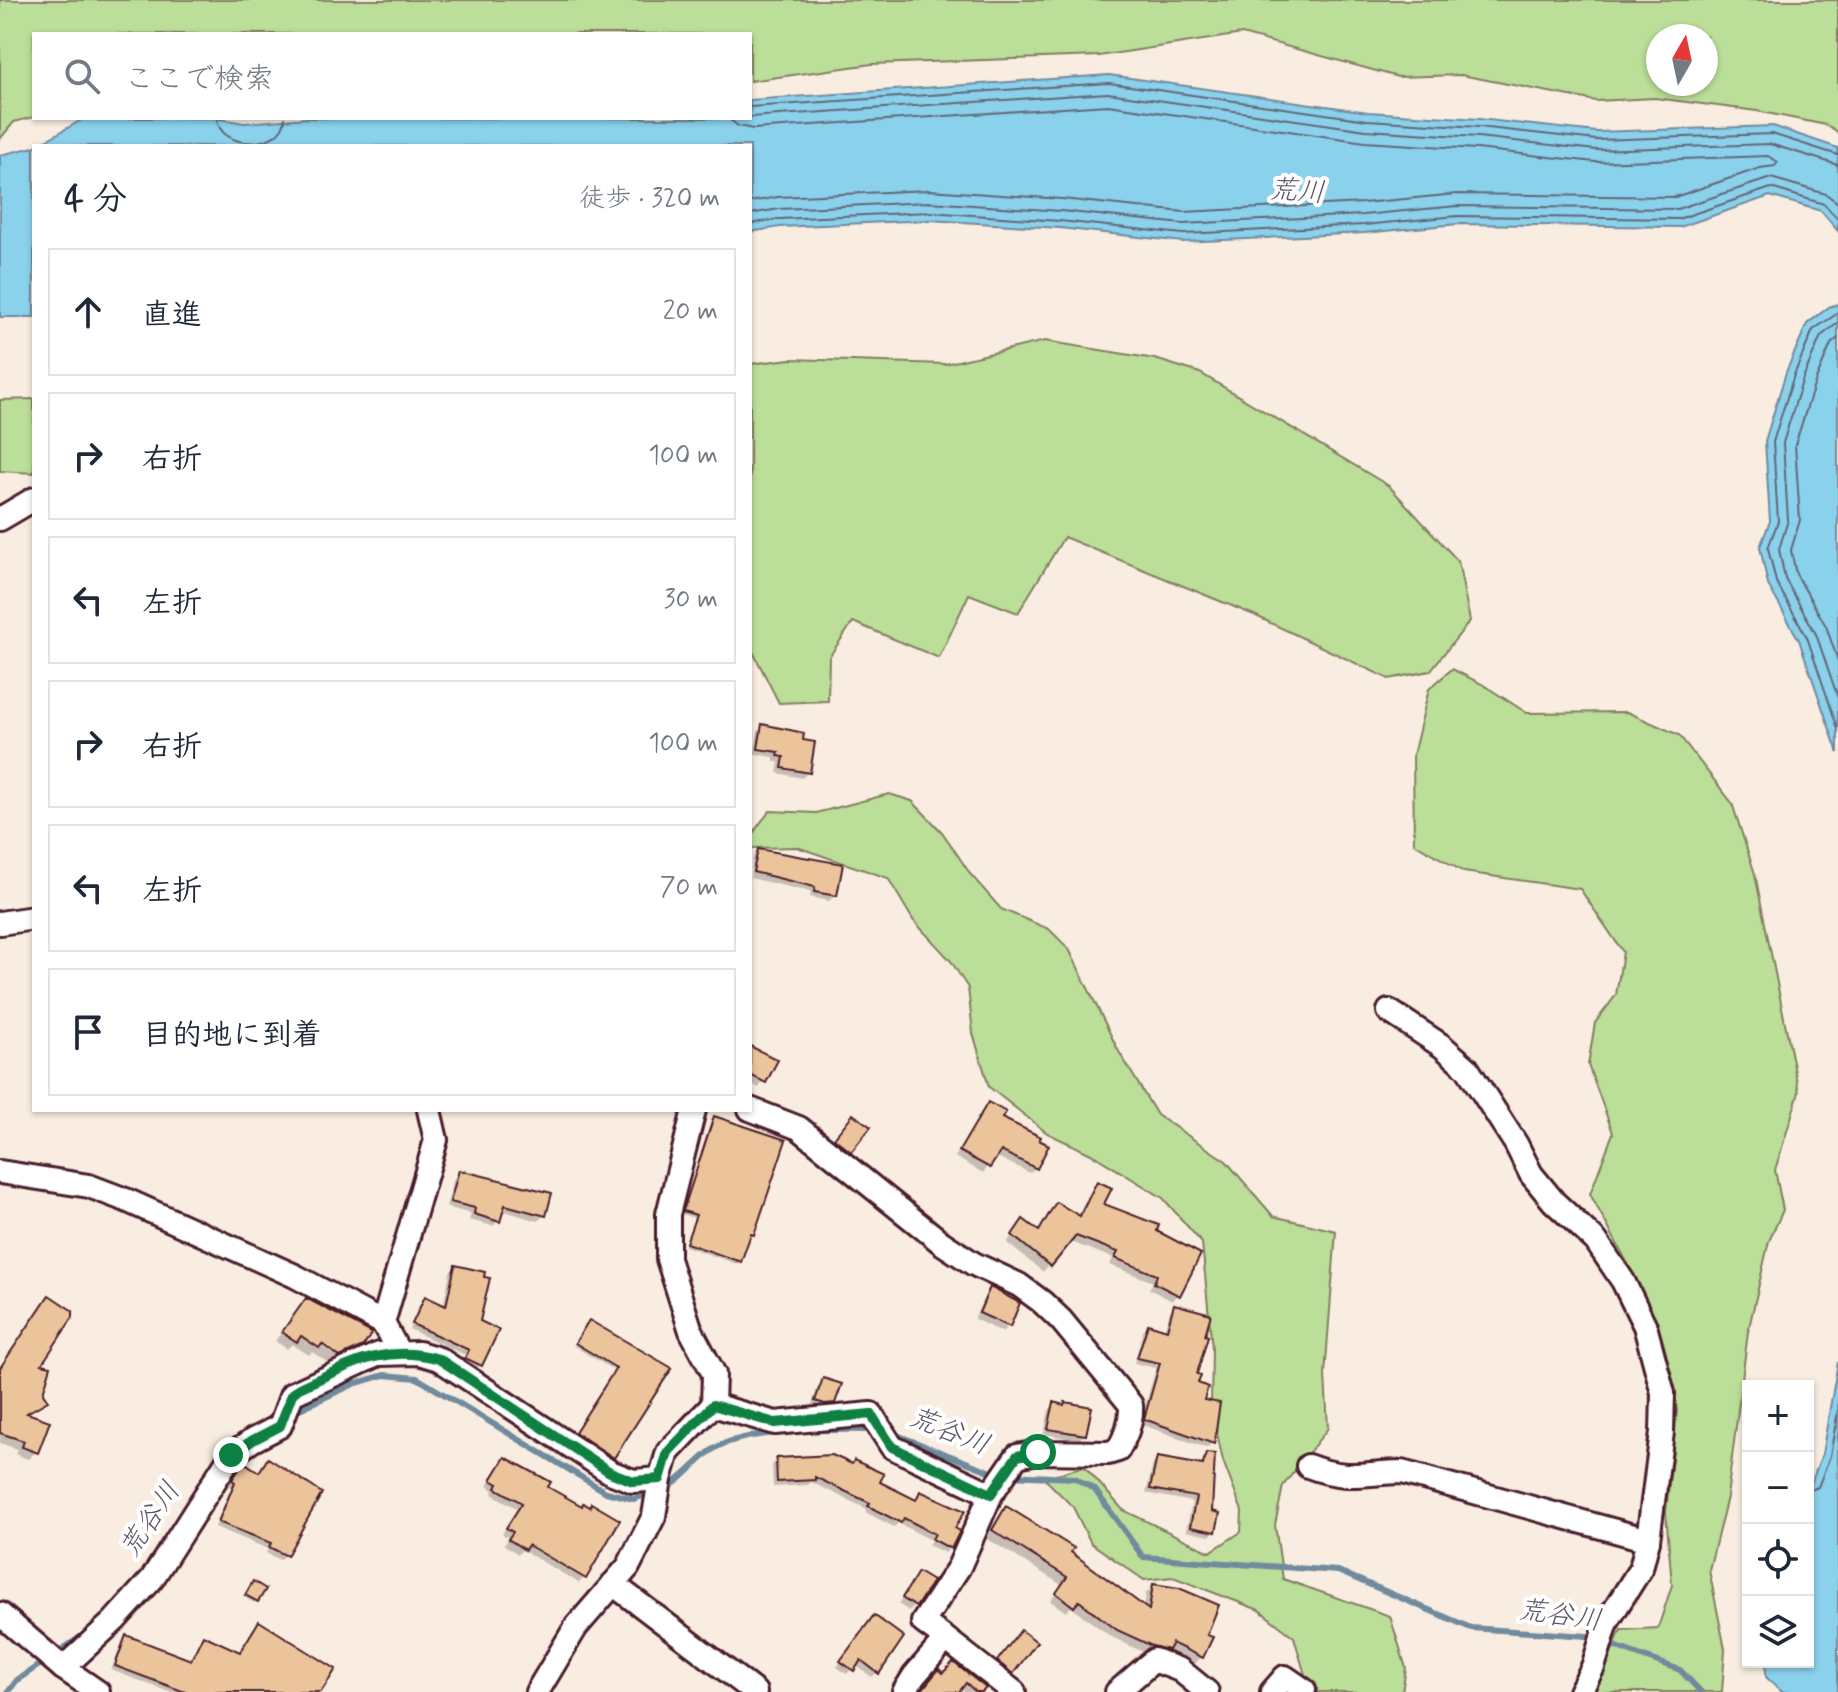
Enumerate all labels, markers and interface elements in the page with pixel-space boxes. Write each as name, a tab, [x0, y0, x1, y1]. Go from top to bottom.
north arrow	[1646, 24, 1718, 96]
search box	[32, 32, 752, 120]
icon: search	[60, 54, 104, 98]
text: ここで検索	[124, 60, 274, 99]
water label: 荒川	[1268, 172, 1326, 212]
text: 4 分	[64, 177, 127, 222]
text: 徒歩 · 320 m	[579, 182, 720, 216]
icon: ahead	[66, 290, 110, 334]
text: 20 m	[663, 295, 718, 329]
text: 直進	[142, 296, 202, 335]
icon: right	[66, 434, 110, 478]
text: 100 m	[648, 439, 718, 473]
text: 右折	[142, 440, 202, 479]
icon: left	[66, 578, 110, 622]
text: 30 m	[664, 583, 718, 617]
text: 左折	[142, 584, 202, 623]
icon: right	[66, 722, 110, 766]
text: 100 m	[648, 727, 718, 761]
text: 右折	[142, 728, 202, 767]
icon: left	[66, 866, 110, 910]
text: 70 m	[660, 871, 718, 905]
text: 左折	[142, 872, 202, 911]
icon: arrive	[66, 1010, 110, 1054]
text: 目的地に到着	[142, 1016, 322, 1055]
map controls	[1742, 1380, 1814, 1668]
button: +	[1742, 1380, 1814, 1452]
water label: 荒谷川	[903, 1399, 995, 1465]
route start	[1020, 1434, 1056, 1470]
route end	[213, 1437, 249, 1473]
button: −	[1742, 1452, 1814, 1524]
water label: 荒谷川	[112, 1475, 190, 1565]
button: locate	[1742, 1524, 1814, 1596]
water label: 荒谷川	[1516, 1592, 1604, 1640]
button: layers	[1742, 1596, 1814, 1668]

